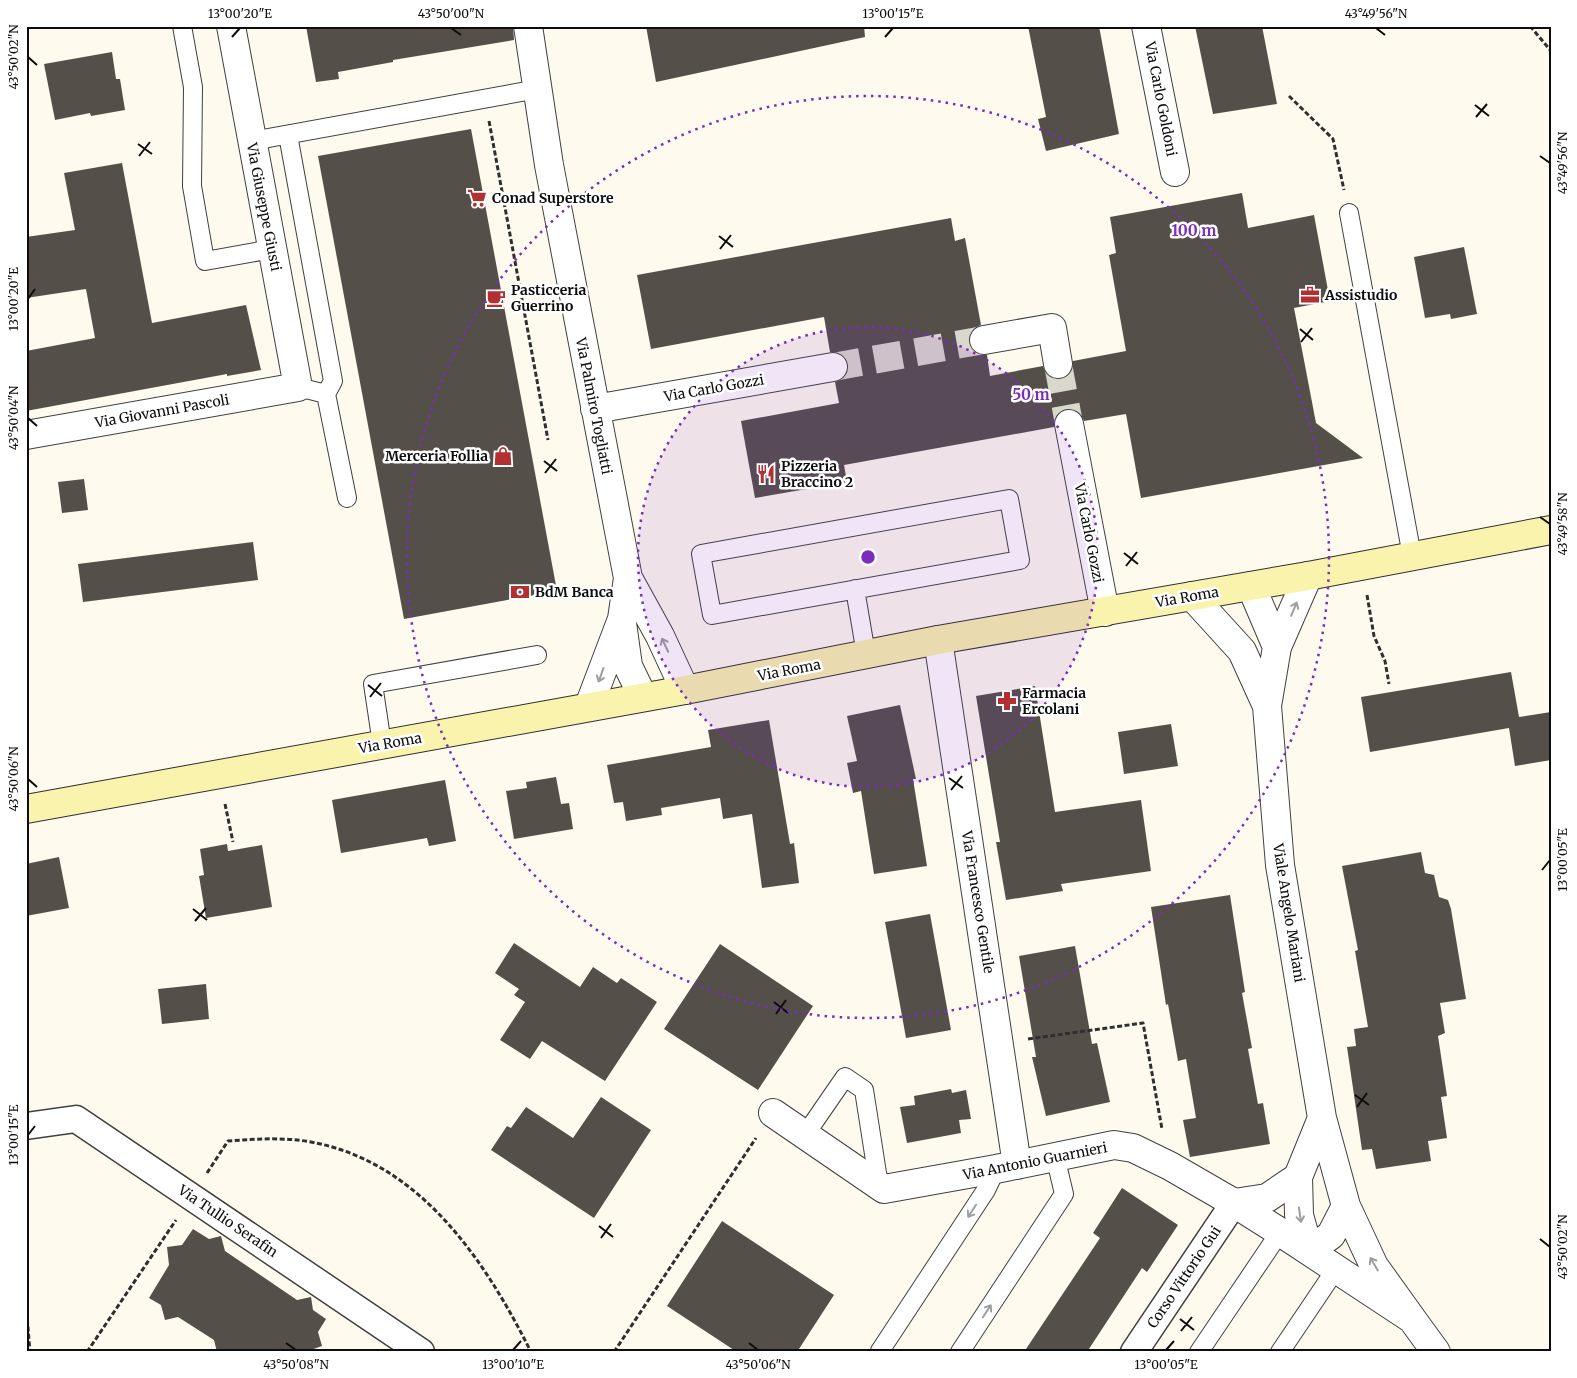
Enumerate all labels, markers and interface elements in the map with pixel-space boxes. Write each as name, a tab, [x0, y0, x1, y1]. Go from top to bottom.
text: 13°00'20"E	[208, 6, 272, 21]
text: 43°50'00"N	[418, 6, 485, 21]
text: 13°00'15"E	[863, 6, 924, 21]
text: 43°49'56"N	[1345, 6, 1408, 21]
text: 43°50'02"N	[6, 24, 21, 90]
street label: Via Carlo Goldoni	[1141, 39, 1181, 158]
text: 43°49'56"N	[1555, 131, 1570, 194]
street label: Via Giuseppe Giusti	[243, 140, 285, 273]
supermarket icon: Conad Superstore	[466, 187, 488, 209]
place label: Conad Superstore	[492, 189, 614, 207]
text: 100 m	[1172, 221, 1216, 240]
text: 13°00'20"E	[6, 267, 21, 331]
place label: Pasticceria Guerrino	[511, 281, 586, 315]
office icon: Assistudio	[1299, 284, 1321, 306]
place label: Assistudio	[1324, 286, 1397, 304]
cafe icon: Pasticceria Guerrino	[485, 287, 507, 309]
street label: Via Palmiro Togliatti	[572, 335, 616, 476]
street label: Via Carlo Gozzi	[662, 370, 766, 406]
text: 43°50'04"N	[6, 385, 21, 450]
text: 50 m	[1012, 385, 1050, 404]
street label: Via Giovanni Pascoli	[92, 390, 231, 432]
shop icon: Merceria Follia	[492, 445, 514, 467]
place label: Merceria Follia	[385, 447, 488, 465]
place label: Pizzeria Braccino 2	[781, 457, 853, 491]
restaurant icon: Pizzeria Braccino 2	[755, 463, 777, 485]
street label: Via Carlo Gozzi	[1070, 481, 1108, 585]
text: 43°49'58"N	[1555, 492, 1570, 556]
centre of rings	[859, 548, 877, 566]
bank icon: BdM Banca	[509, 581, 531, 603]
place label: BdM Banca	[535, 583, 614, 601]
street label: Via Roma	[1153, 583, 1220, 612]
one-way arrow	[1289, 602, 1299, 617]
one-way arrow	[659, 638, 669, 653]
street label: Via Roma	[755, 655, 822, 685]
one-way arrow	[596, 667, 605, 682]
place label: Farmacia Ercolani	[1022, 684, 1086, 718]
pharmacy icon: Farmacia Ercolani	[996, 690, 1018, 712]
street label: Via Roma	[356, 729, 423, 758]
text: 43°50'06"N	[6, 746, 21, 812]
text: 13°00'05"E	[1555, 828, 1570, 892]
street label: Via Francesco Gentile	[958, 829, 998, 974]
street label: Viale Angelo Mariani	[1269, 841, 1309, 984]
text: 13°00'15"E	[6, 1104, 21, 1165]
street label: Via Antonio Guarnieri	[960, 1138, 1109, 1184]
street label: Via Tullio Serafin	[174, 1180, 281, 1261]
one-way arrow	[967, 1204, 977, 1218]
one-way arrow	[1295, 1206, 1305, 1222]
text: 43°50'02"N	[1555, 1214, 1570, 1280]
street label: Corso Vittorio Gui	[1143, 1222, 1225, 1332]
one-way arrow	[1369, 1258, 1379, 1272]
one-way arrow	[981, 1304, 992, 1318]
text: 43°50'08"N	[263, 1357, 329, 1372]
text: 13°00'10"E	[482, 1357, 544, 1372]
text: 43°50'06"N	[725, 1357, 791, 1372]
text: 13°00'05"E	[1134, 1357, 1198, 1372]

